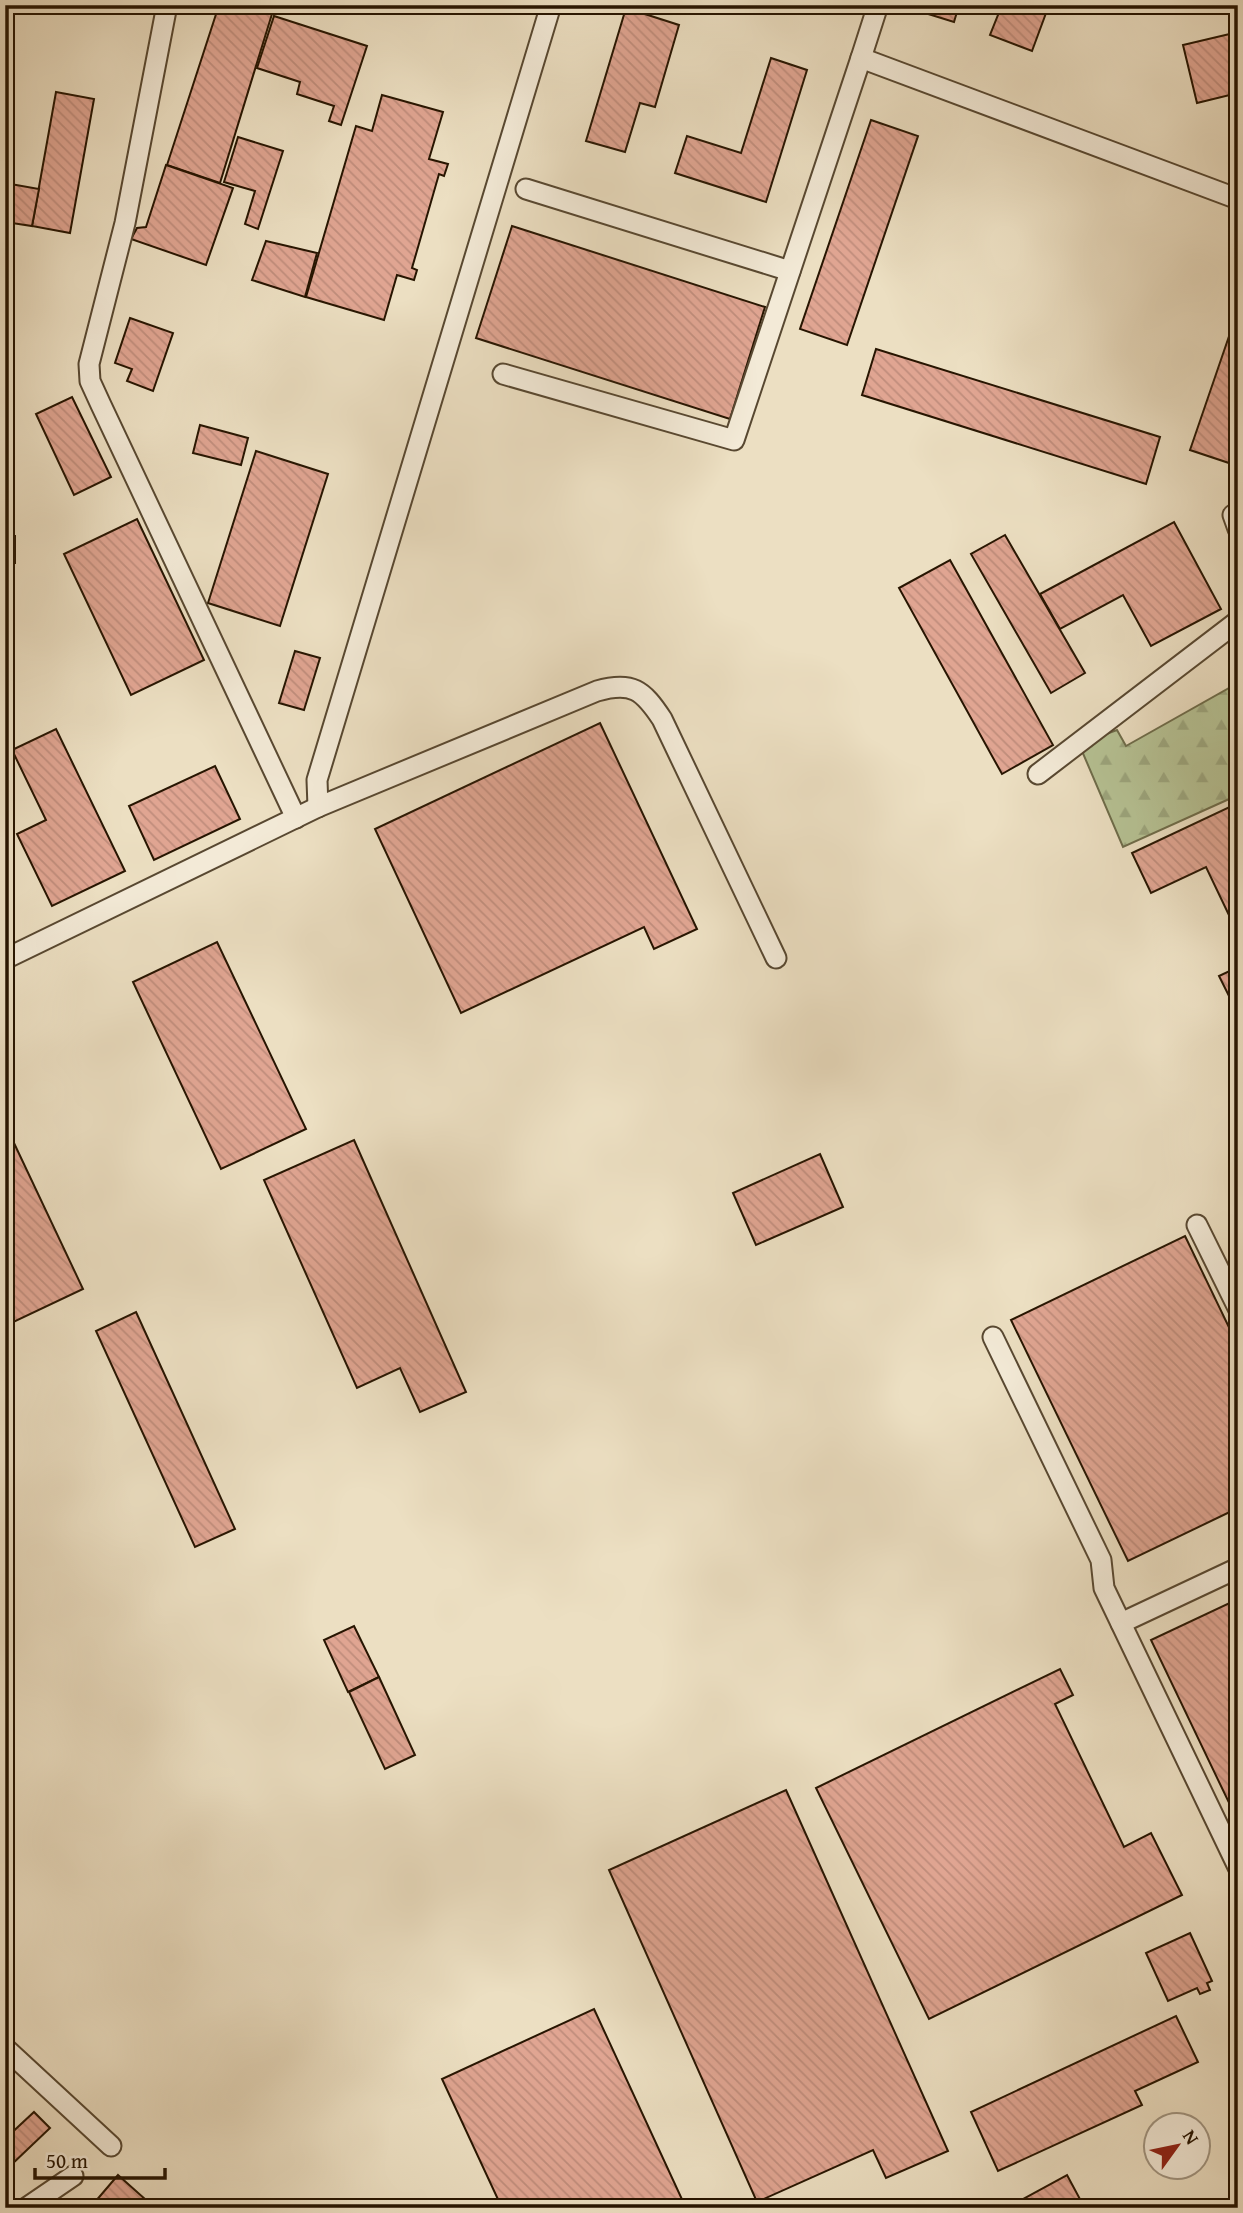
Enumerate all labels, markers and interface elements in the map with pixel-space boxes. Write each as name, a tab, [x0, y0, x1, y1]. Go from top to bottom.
north arrow	[1142, 2112, 1212, 2182]
text: N	[1176, 2124, 1207, 2150]
scale bar	[35, 2136, 164, 2180]
text: 50 m	[46, 2145, 88, 2176]

